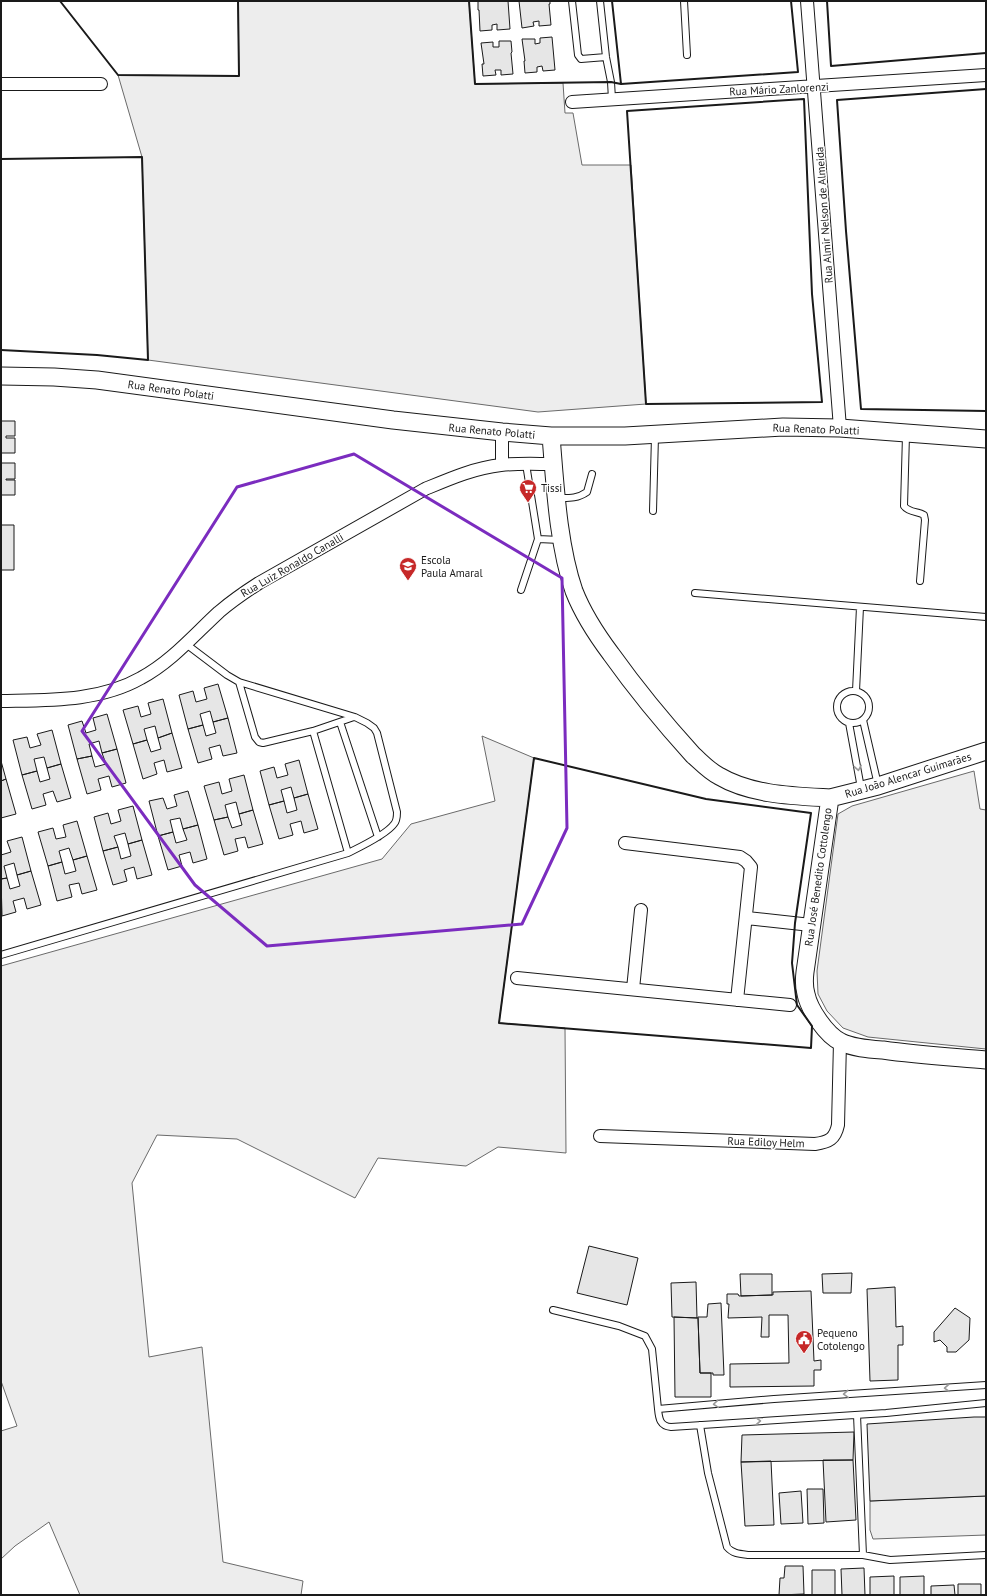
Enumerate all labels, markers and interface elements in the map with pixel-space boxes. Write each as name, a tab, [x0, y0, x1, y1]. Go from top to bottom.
street label: Rua Mário Zanlorenzi	[729, 79, 829, 99]
street label: Rua Almir Nelson de Almeida	[812, 146, 836, 284]
street label: Rua Renato Polatti	[127, 377, 215, 403]
street label: Rua Renato Polatti	[448, 420, 536, 442]
street label: Rua Renato Polatti	[772, 420, 860, 438]
supermarket icon: Tissi	[518, 478, 538, 503]
place label: Tissi	[541, 481, 562, 495]
street label: Rua Luiz Ronaldo Canalli	[238, 530, 346, 600]
place label: Escola Paula Amaral	[421, 553, 483, 580]
school or university icon: Escola Paula Amaral	[398, 556, 418, 581]
street label: Rua João Alencar Guimarães	[843, 749, 973, 801]
one-way arrow	[853, 765, 861, 771]
street label: Rua José Benedito Cottolengo	[801, 807, 835, 947]
street label: Rua Ediloy Helm	[727, 1134, 805, 1150]
place label: Pequeno Cotolengo	[817, 1326, 865, 1353]
public building icon: Pequeno Cotolengo	[794, 1329, 814, 1354]
one-way arrow	[944, 1383, 950, 1392]
one-way arrow	[843, 1389, 849, 1398]
one-way arrow	[713, 1399, 719, 1408]
one-way arrow	[755, 1417, 761, 1426]

